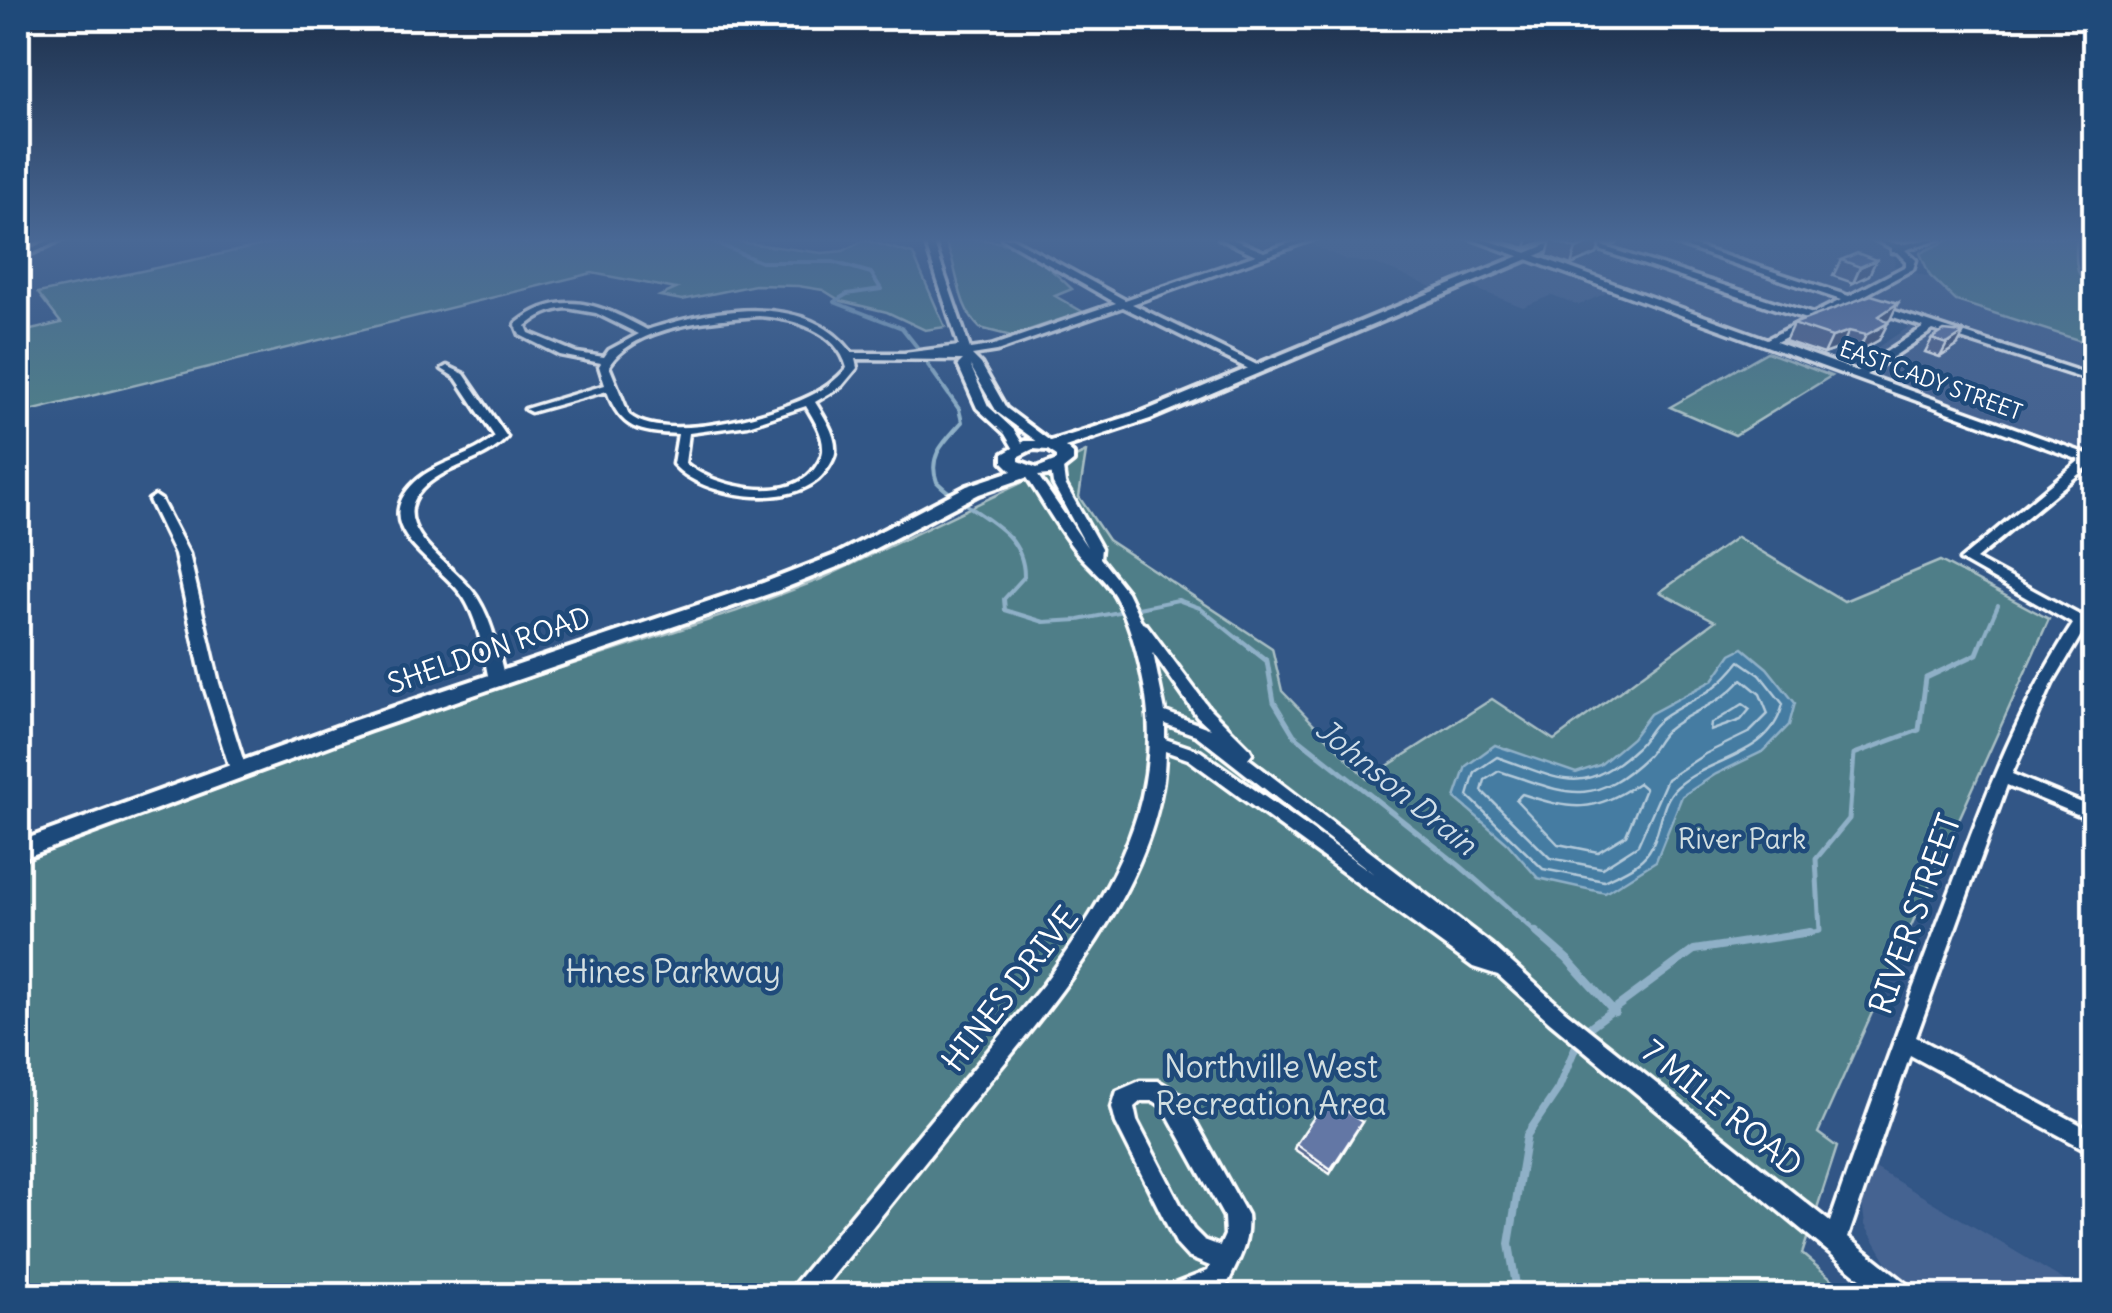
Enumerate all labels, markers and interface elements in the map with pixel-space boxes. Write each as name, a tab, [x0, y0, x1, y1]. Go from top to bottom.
street label: EAST CADY STREET	[1836, 334, 2026, 426]
street label: SHELDON ROAD	[383, 598, 595, 702]
water label: Johnson Drain	[1308, 710, 1485, 863]
street label: RIVER STREET	[1859, 808, 1970, 1020]
park label: River Park	[1678, 821, 1806, 857]
street label: HINES DRIVE	[932, 898, 1087, 1080]
park label: Hines Parkway	[565, 951, 781, 992]
street label: 7 MILE ROAD	[1634, 1030, 1811, 1185]
park label: Northville West Recreation Area	[1155, 1046, 1387, 1124]

